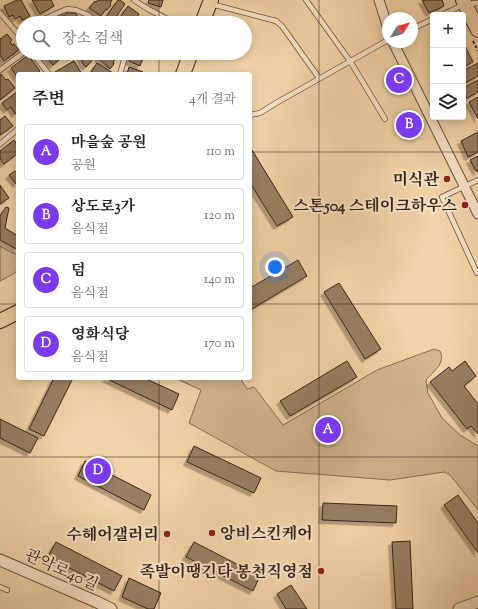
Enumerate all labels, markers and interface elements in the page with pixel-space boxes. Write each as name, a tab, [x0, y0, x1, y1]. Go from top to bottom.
north arrow	[382, 12, 418, 48]
map controls	[430, 12, 466, 120]
button: +	[430, 12, 466, 48]
search box	[16, 16, 252, 60]
icon: search	[30, 27, 52, 49]
text: 장소 검색	[62, 29, 123, 50]
button: −	[430, 48, 466, 84]
pin: C	[386, 65, 412, 95]
button: layers	[430, 84, 466, 120]
text: 주변	[32, 88, 65, 112]
text: 4개 결과	[189, 91, 236, 109]
pin: B	[396, 110, 422, 140]
text: 마을숲 공원	[71, 133, 147, 154]
text: A	[41, 143, 51, 161]
text: 110 m	[206, 143, 235, 161]
text: 공원	[71, 157, 96, 175]
place label: 미식관	[393, 170, 440, 193]
marker: 미식관	[442, 174, 452, 184]
place label: 스톤504 스테이크하우스	[293, 196, 458, 219]
text: 상도로3가	[71, 197, 135, 218]
marker: 스톤504 스테이크하우스	[460, 200, 470, 210]
text: B	[42, 207, 50, 225]
text: 120 m	[204, 207, 235, 225]
text: 음식점	[71, 221, 109, 239]
your location	[265, 257, 285, 277]
text: 덤	[71, 261, 86, 282]
text: C	[41, 271, 51, 289]
text: 140 m	[204, 271, 235, 289]
text: 음식점	[71, 285, 109, 303]
text: 영화식당	[71, 325, 129, 346]
text: D	[41, 335, 51, 353]
text: 170 m	[204, 335, 235, 353]
text: 음식점	[71, 349, 109, 367]
pin: A	[315, 415, 341, 445]
pin: D	[85, 456, 111, 486]
place label: 앙비스킨케어	[220, 524, 313, 547]
place label: 수헤어갤러리	[66, 525, 159, 548]
marker: 앙비스킨케어	[207, 528, 217, 538]
marker: 수헤어갤러리	[162, 529, 172, 539]
street label: 관악로40길	[21, 545, 101, 598]
place label: 족발이땡긴다 봉천직영점	[140, 562, 313, 585]
marker: 족발이땡긴다 봉천직영점	[316, 566, 326, 576]

